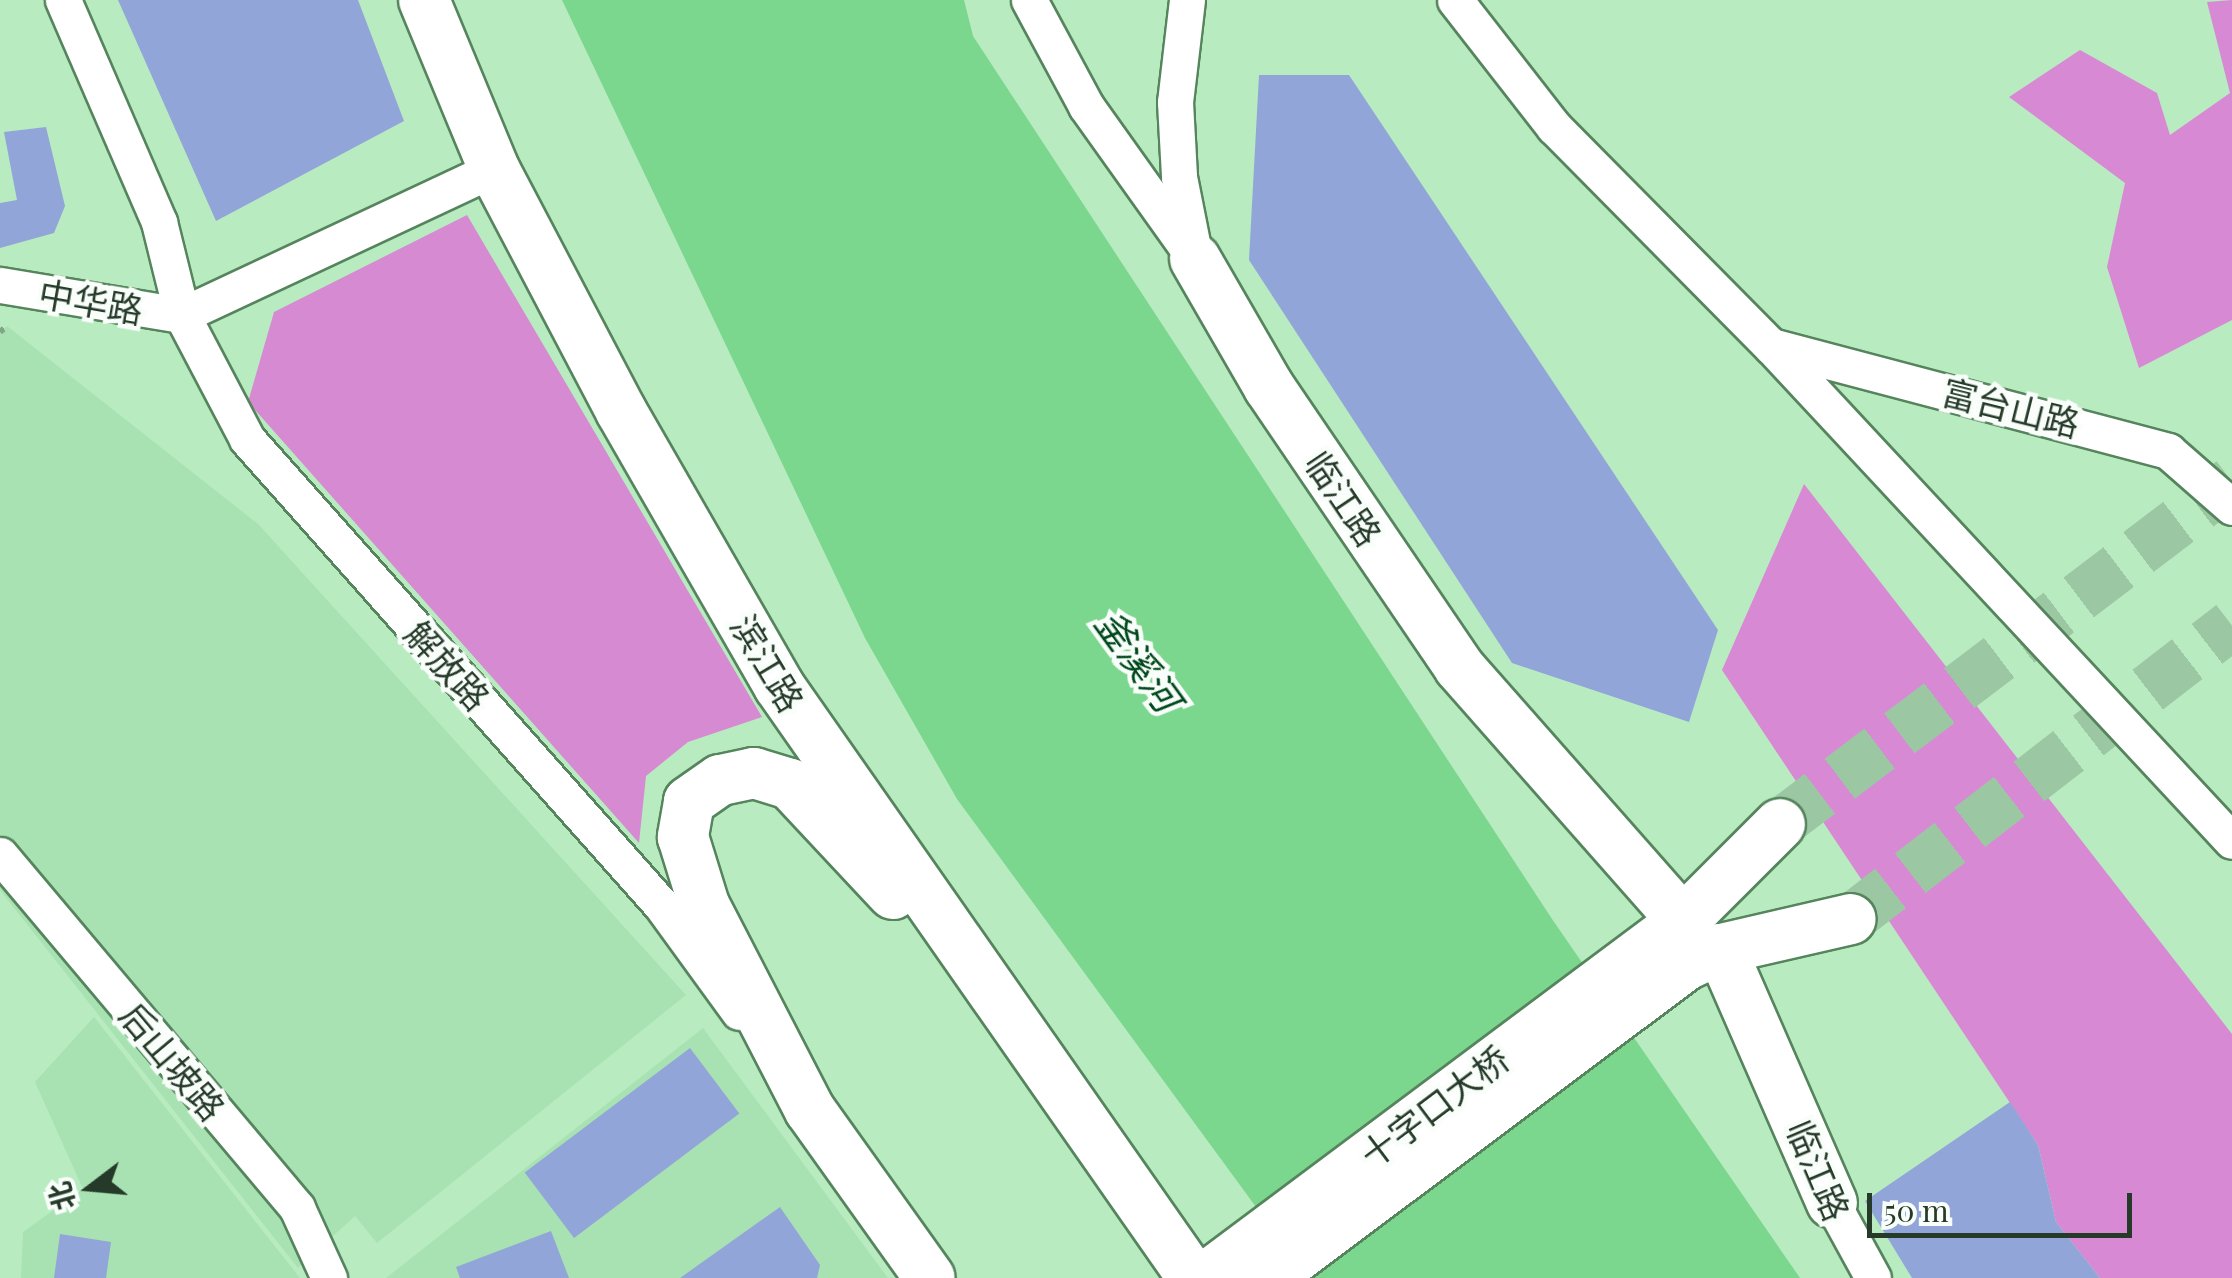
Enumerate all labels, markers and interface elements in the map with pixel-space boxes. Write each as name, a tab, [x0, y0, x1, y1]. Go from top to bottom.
street label: 中华路	[36, 271, 146, 331]
street label: 富台山路	[1938, 370, 2084, 444]
street label: 临江路	[1297, 443, 1391, 553]
water label: 釜溪河	[1087, 600, 1191, 720]
street label: 滨江路	[723, 607, 813, 719]
street label: 解放路	[397, 612, 499, 718]
street label: 后山坡路	[112, 994, 234, 1128]
street label: 十字口大桥	[1351, 1037, 1517, 1175]
street label: 临江路	[1779, 1113, 1859, 1227]
north arrow	[40, 1138, 140, 1238]
scale bar	[1872, 1173, 2137, 1235]
text: 北	[39, 1178, 82, 1215]
text: 50 m	[1884, 1190, 1949, 1230]

